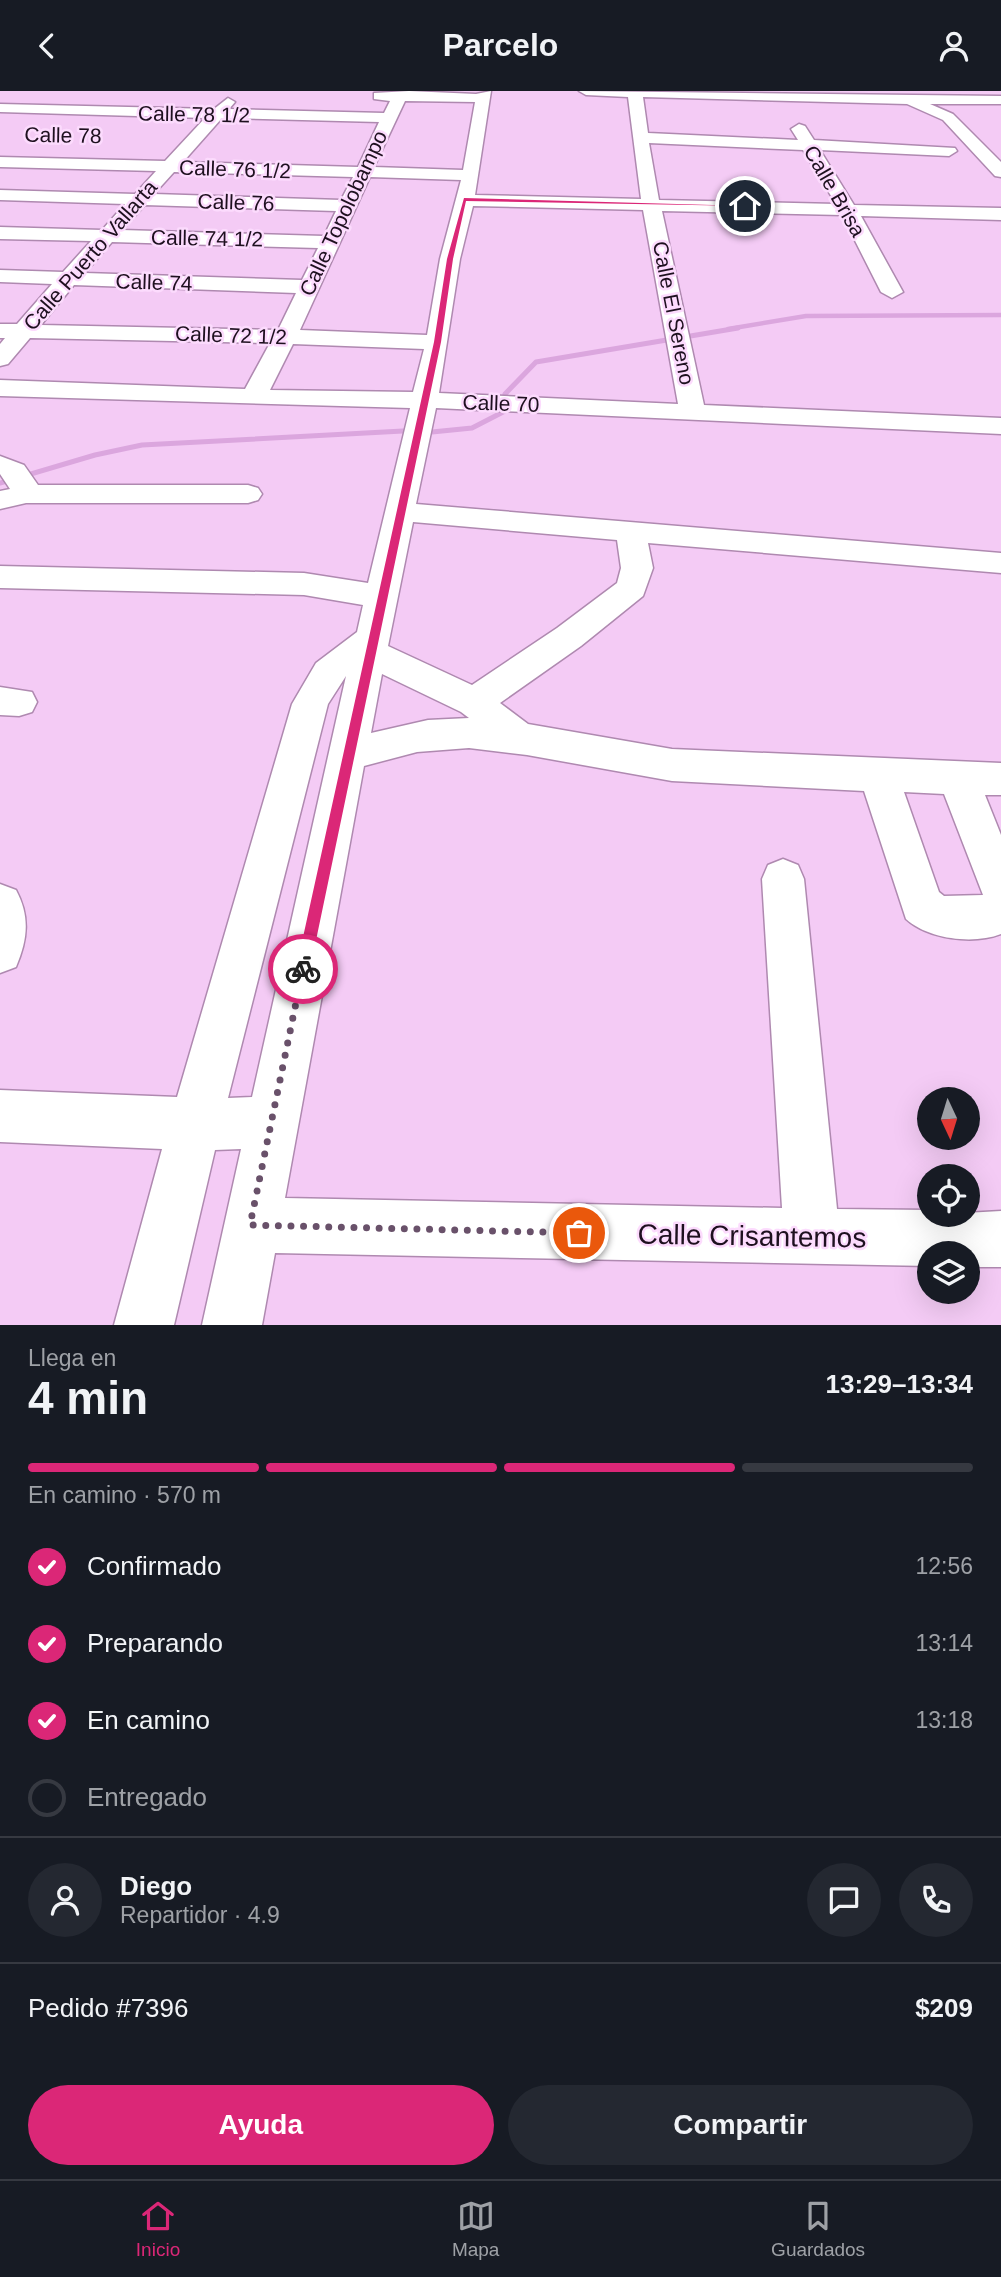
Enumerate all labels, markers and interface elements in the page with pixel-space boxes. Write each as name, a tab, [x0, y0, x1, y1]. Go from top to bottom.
icon: back	[28, 27, 66, 65]
text: Parcelo	[443, 27, 558, 63]
icon: person	[935, 27, 973, 65]
street label: Calle 78 1/2	[138, 102, 250, 126]
street label: Calle 78	[24, 123, 102, 147]
street label: Calle Topolobampo	[295, 127, 391, 299]
street label: Calle Brisa	[800, 141, 871, 241]
street label: Calle 76 1/2	[179, 156, 291, 182]
street label: Calle Puerto Vallarta	[19, 175, 162, 335]
pin	[715, 176, 775, 236]
icon: home	[726, 187, 764, 225]
street label: Calle 76	[197, 189, 275, 215]
street label: Calle 74 1/2	[151, 226, 263, 250]
street label: Calle El Sereno	[649, 239, 699, 387]
street label: Calle 74	[115, 269, 193, 295]
street label: Calle 72 1/2	[175, 322, 287, 348]
street label: Calle 70	[462, 390, 540, 416]
courier	[268, 934, 338, 1004]
icon: bike	[284, 950, 322, 988]
north arrow	[917, 1087, 980, 1150]
map controls	[917, 1087, 980, 1304]
button: locate	[917, 1164, 980, 1227]
pin	[549, 1203, 609, 1263]
icon: bag	[560, 1214, 598, 1252]
street label: Calle Crisantemos	[637, 1219, 867, 1253]
button: layers	[917, 1241, 980, 1304]
text: Llega en	[28, 1345, 116, 1371]
text: 13:29–13:34	[826, 1369, 973, 1399]
text: 4 min	[28, 1372, 148, 1424]
text: En camino · 570 m	[28, 1482, 221, 1508]
icon: check	[28, 1548, 66, 1586]
text: Confirmado	[87, 1551, 221, 1581]
text: 12:56	[915, 1553, 973, 1579]
icon: check	[28, 1625, 66, 1663]
text: Preparando	[87, 1628, 223, 1658]
text: 13:14	[915, 1630, 973, 1656]
icon: check	[28, 1702, 66, 1740]
text: En camino	[87, 1705, 210, 1735]
text: 13:18	[915, 1707, 973, 1733]
text: Entregado	[87, 1782, 207, 1812]
button: person	[28, 1863, 102, 1937]
button: chat	[807, 1863, 881, 1937]
button: phone	[899, 1863, 973, 1937]
text: Diego	[120, 1871, 192, 1901]
text: Repartidor · 4.9	[120, 1902, 280, 1928]
text: Pedido #7396	[28, 1993, 188, 2023]
text: $209	[915, 1993, 973, 2023]
button: Ayuda	[28, 2085, 494, 2165]
button: Compartir	[508, 2085, 973, 2165]
tab: Inicio	[136, 2197, 180, 2261]
tab: Mapa	[452, 2197, 499, 2261]
tab: Guardados	[771, 2197, 865, 2261]

